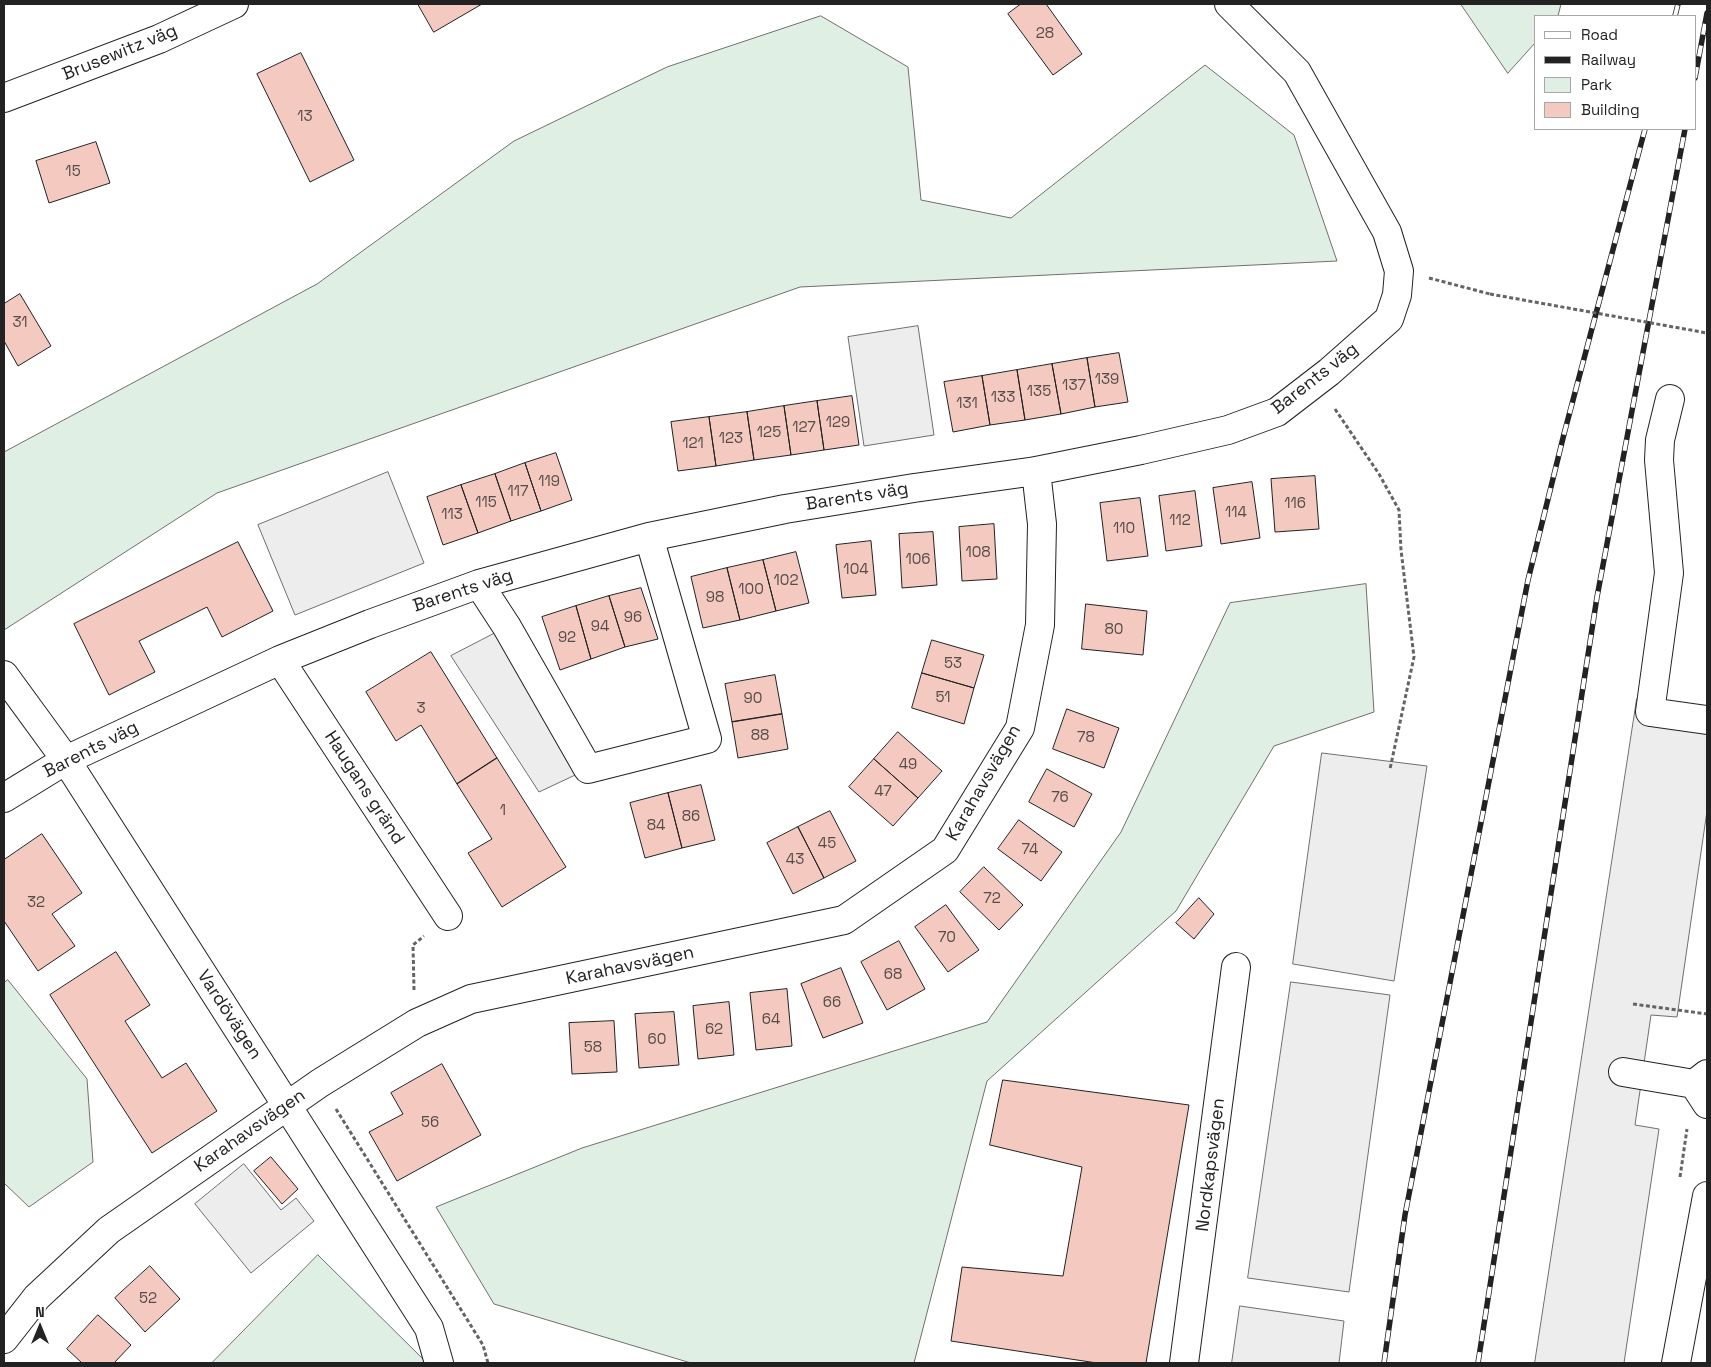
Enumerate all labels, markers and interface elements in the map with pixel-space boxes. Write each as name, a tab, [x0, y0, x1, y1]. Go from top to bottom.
legend	[1534, 15, 1696, 130]
street label: Brusewitz väg	[59, 20, 181, 86]
house number: 28	[1036, 25, 1054, 43]
text: Road	[1581, 25, 1618, 44]
text: Railway	[1581, 50, 1636, 69]
text: Park	[1581, 75, 1612, 94]
text: Building	[1581, 100, 1640, 119]
house number: 13	[297, 108, 313, 126]
house number: 15	[65, 163, 81, 181]
house number: 31	[12, 314, 28, 332]
street label: Barents väg	[1268, 339, 1362, 419]
house number: 139	[1095, 371, 1119, 389]
house number: 137	[1062, 377, 1086, 395]
house number: 135	[1027, 383, 1051, 401]
house number: 133	[991, 389, 1015, 407]
house number: 131	[956, 395, 978, 413]
house number: 129	[826, 414, 850, 432]
house number: 127	[792, 419, 816, 437]
house number: 125	[757, 424, 781, 442]
house number: 123	[719, 430, 743, 448]
house number: 121	[682, 435, 704, 453]
house number: 119	[538, 473, 560, 491]
street label: Barents väg	[804, 478, 910, 516]
house number: 117	[508, 483, 528, 501]
house number: 115	[475, 494, 497, 512]
house number: 116	[1284, 495, 1306, 513]
house number: 114	[1225, 504, 1247, 522]
house number: 113	[441, 506, 463, 524]
house number: 112	[1169, 512, 1191, 530]
house number: 110	[1113, 520, 1135, 538]
house number: 108	[965, 544, 991, 562]
house number: 106	[905, 551, 931, 569]
house number: 104	[843, 561, 869, 579]
street label: Barents väg	[410, 565, 516, 617]
house number: 102	[774, 572, 798, 590]
house number: 100	[738, 581, 764, 599]
house number: 98	[706, 589, 724, 607]
house number: 96	[624, 609, 642, 627]
house number: 94	[591, 618, 609, 636]
house number: 80	[1105, 621, 1123, 639]
house number: 92	[558, 629, 576, 647]
house number: 53	[944, 655, 962, 673]
house number: 51	[935, 689, 951, 707]
house number: 90	[744, 690, 762, 708]
house number: 3	[416, 700, 426, 718]
street label: Barents väg	[40, 717, 142, 783]
street label: Karahavsvägen	[942, 721, 1026, 845]
street label: Haugans gränd	[319, 727, 409, 849]
house number: 88	[751, 727, 769, 745]
house number: 78	[1077, 729, 1095, 747]
house number: 49	[899, 756, 917, 774]
house number: 47	[874, 783, 892, 801]
house number: 76	[1051, 789, 1069, 807]
house number: 1	[500, 802, 506, 820]
house number: 86	[682, 808, 700, 826]
house number: 84	[647, 817, 665, 835]
house number: 45	[818, 835, 836, 853]
house number: 74	[1022, 841, 1038, 859]
house number: 43	[786, 851, 804, 869]
house number: 72	[983, 890, 1001, 908]
house number: 32	[27, 894, 45, 912]
house number: 70	[938, 929, 956, 947]
street label: Karahavsvägen	[564, 942, 696, 990]
street label: Vardövägen	[192, 966, 266, 1064]
house number: 68	[884, 966, 902, 984]
house number: 66	[823, 994, 841, 1012]
house number: 64	[762, 1011, 780, 1029]
house number: 62	[705, 1021, 723, 1039]
house number: 60	[648, 1031, 666, 1049]
house number: 58	[584, 1039, 602, 1057]
street label: Karahavsvägen	[190, 1085, 310, 1177]
street label: Nordkapsvägen	[1192, 1097, 1230, 1233]
house number: 56	[421, 1114, 439, 1132]
house number: 52	[139, 1290, 157, 1308]
north arrow	[15, 1302, 65, 1352]
text: N	[35, 1303, 45, 1321]

